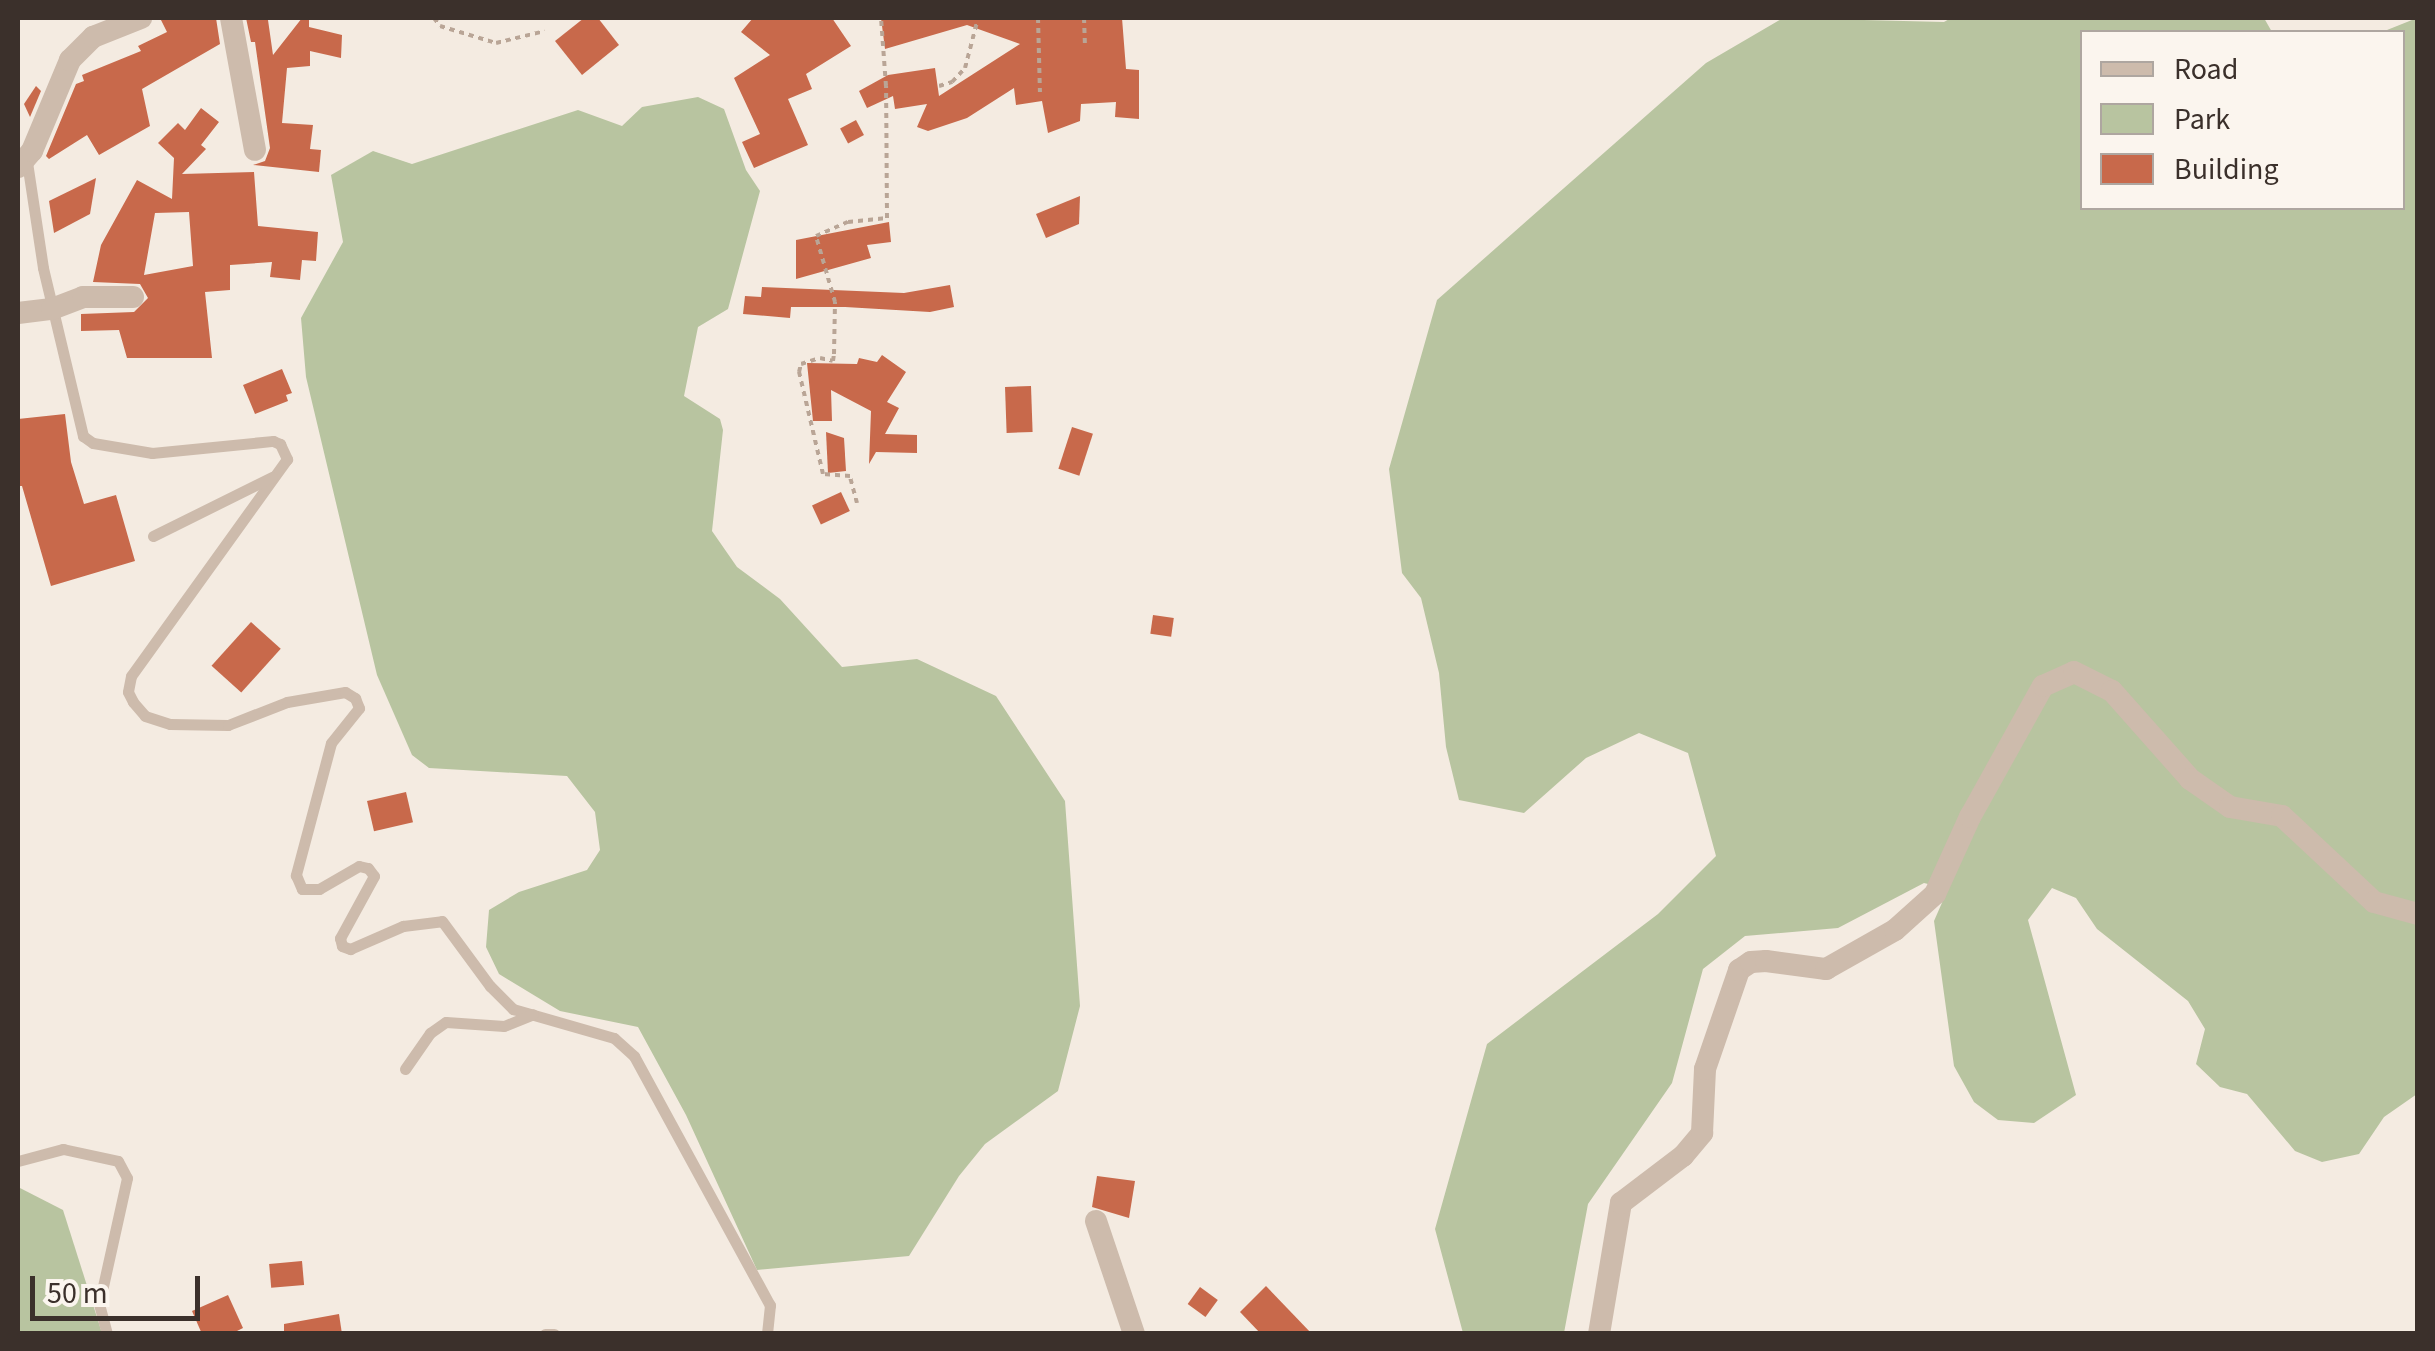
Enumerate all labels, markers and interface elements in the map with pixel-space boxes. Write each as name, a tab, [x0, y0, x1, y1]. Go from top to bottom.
legend	[2080, 30, 2405, 210]
text: Road	[2174, 48, 2238, 91]
text: Park	[2174, 98, 2230, 141]
text: Building	[2174, 148, 2279, 191]
scale bar	[35, 1256, 205, 1318]
text: 50 m	[47, 1272, 108, 1315]

